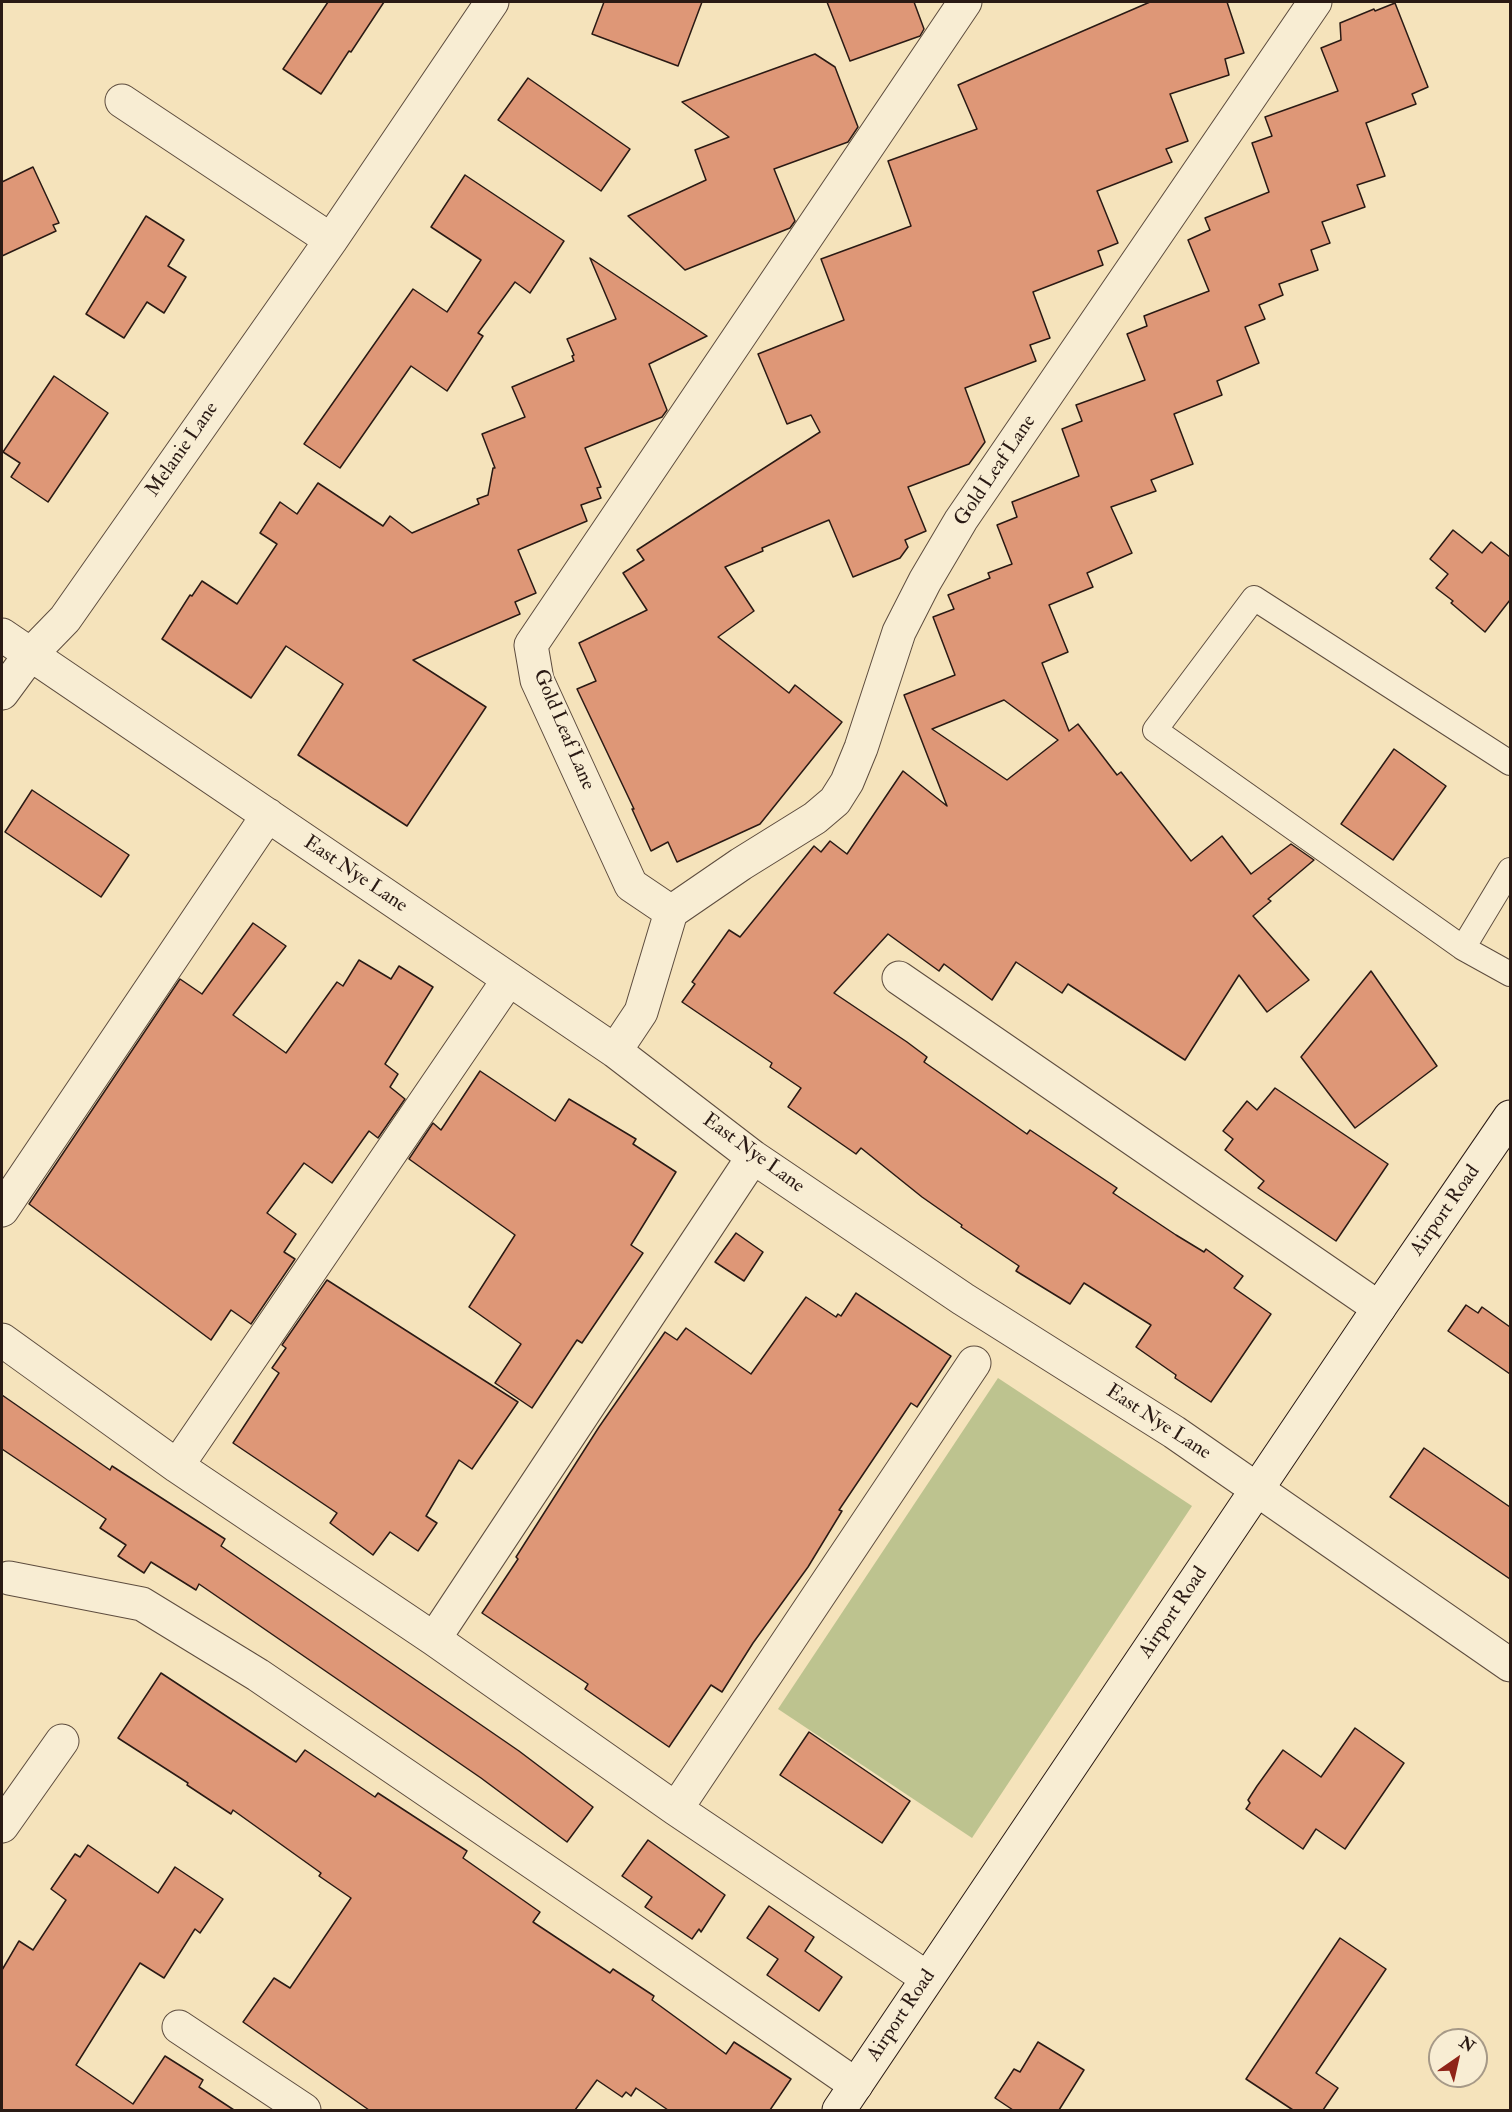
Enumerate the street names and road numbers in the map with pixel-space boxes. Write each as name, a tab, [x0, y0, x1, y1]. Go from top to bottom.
street label: Melanie Lane	[142, 398, 224, 502]
street label: Gold Leaf Lane	[950, 411, 1042, 531]
street label: Gold Leaf Lane	[527, 666, 599, 794]
street label: East Nye Lane	[298, 831, 412, 919]
street label: East Nye Lane	[697, 1109, 809, 1199]
street label: Airport Road	[1406, 1161, 1486, 1261]
street label: East Nye Lane	[1101, 1380, 1215, 1466]
street label: Airport Road	[1135, 1563, 1213, 1663]
street label: Airport Road	[863, 1966, 941, 2066]

